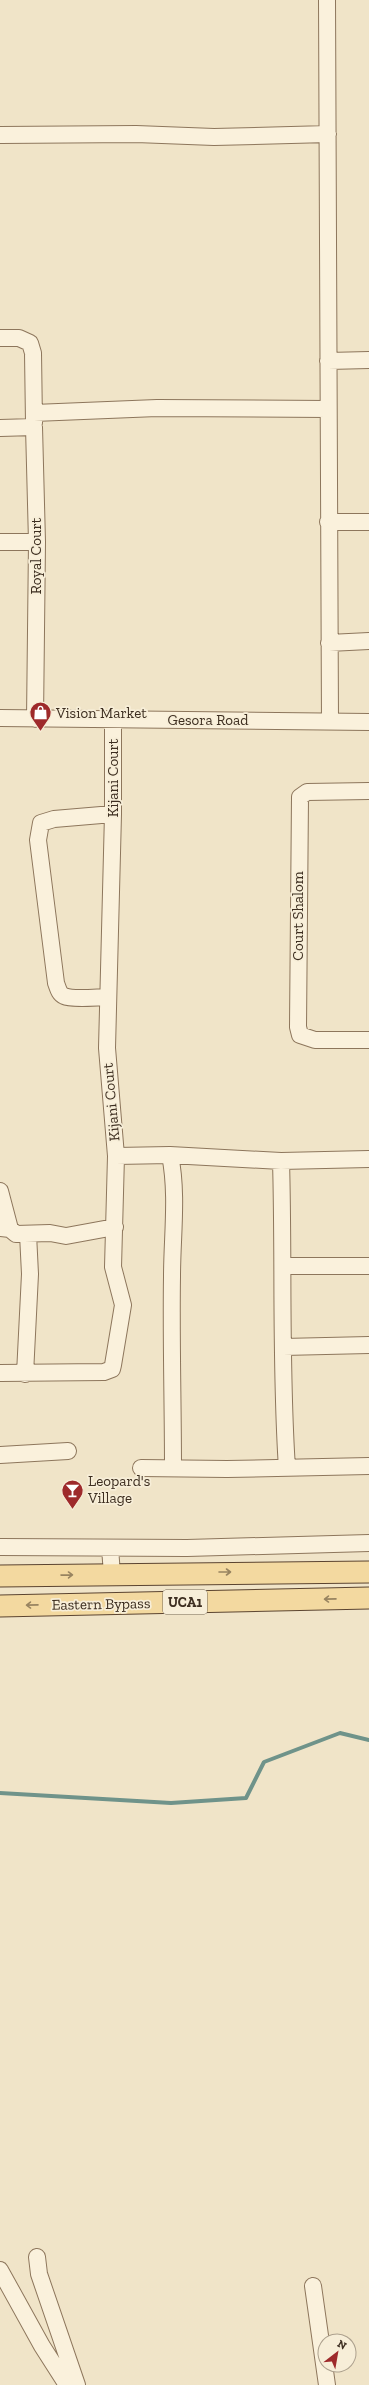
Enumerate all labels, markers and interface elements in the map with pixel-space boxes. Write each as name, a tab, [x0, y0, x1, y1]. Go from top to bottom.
street label: Royal Court	[27, 517, 45, 594]
shop icon: Vision Market	[28, 700, 54, 733]
place label: Vision Market	[55, 704, 147, 722]
street label: Gesora Road	[168, 711, 249, 729]
street label: Kijani Court	[104, 738, 122, 817]
street label: Court Shalom	[289, 871, 307, 961]
street label: Kijani Court	[99, 1062, 123, 1142]
place label: Leopard's Village	[87, 1472, 150, 1507]
bar icon: Leopard's Village	[60, 1477, 86, 1510]
one-way arrow	[218, 1568, 231, 1576]
one-way arrow	[60, 1571, 73, 1579]
road number: UCA1	[163, 1590, 207, 1614]
street label: Eastern Bypass	[51, 1594, 151, 1614]
one-way arrow	[324, 1595, 337, 1602]
one-way arrow	[26, 1601, 39, 1609]
north arrow	[317, 2333, 357, 2373]
text: N	[335, 2337, 349, 2353]

